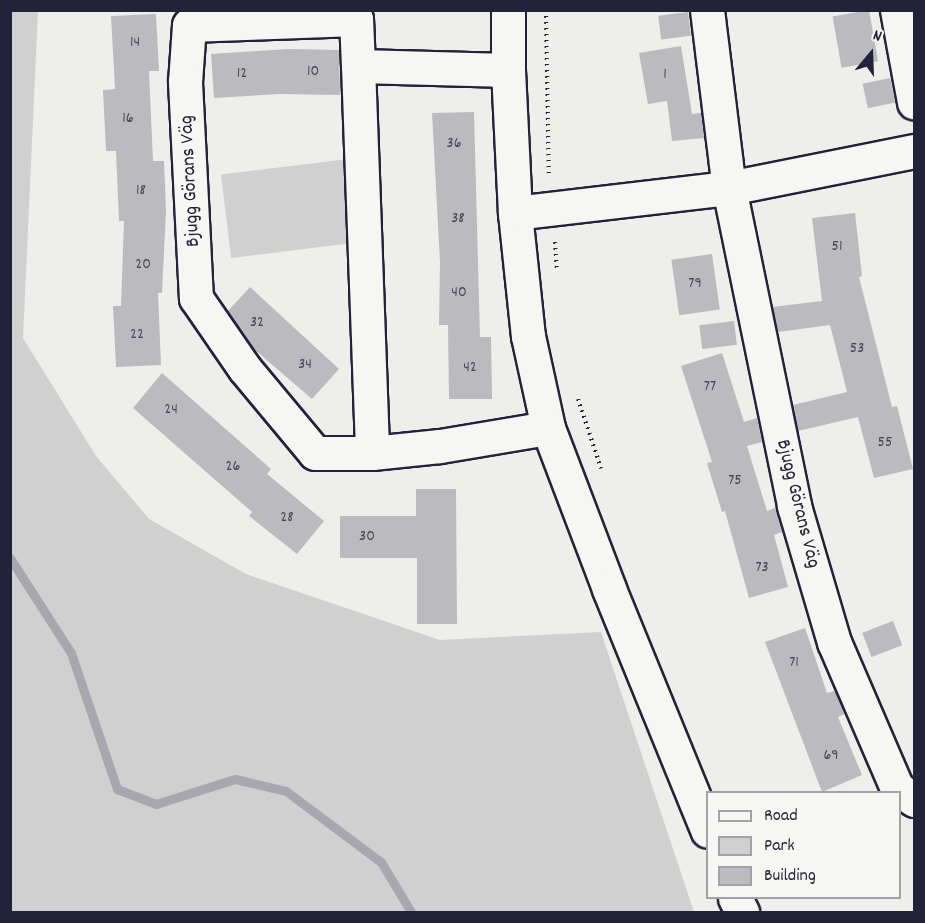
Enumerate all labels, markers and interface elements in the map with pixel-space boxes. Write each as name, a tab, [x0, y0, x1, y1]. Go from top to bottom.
north arrow	[841, 24, 901, 84]
text: N	[870, 24, 885, 49]
house number: 14	[130, 33, 140, 53]
house number: 10	[307, 62, 319, 82]
house number: 12	[237, 64, 247, 84]
house number: 1	[663, 65, 667, 85]
house number: 16	[122, 109, 134, 129]
street label: Bjugg Görans Väg	[176, 115, 206, 247]
house number: 36	[447, 134, 461, 154]
house number: 18	[136, 181, 146, 201]
house number: 38	[451, 209, 465, 229]
house number: 51	[832, 237, 842, 257]
house number: 20	[135, 255, 151, 275]
house number: 79	[688, 274, 702, 294]
house number: 40	[451, 283, 467, 303]
house number: 32	[250, 313, 264, 333]
house number: 22	[130, 325, 144, 345]
house number: 53	[850, 339, 864, 359]
house number: 34	[298, 355, 312, 375]
house number: 42	[463, 358, 477, 378]
house number: 77	[704, 377, 716, 397]
house number: 24	[164, 400, 178, 420]
house number: 55	[878, 433, 892, 453]
street label: Bjugg Görans Väg	[769, 437, 825, 571]
house number: 26	[226, 457, 240, 477]
house number: 75	[728, 471, 742, 491]
house number: 28	[280, 508, 294, 528]
house number: 30	[359, 527, 375, 547]
house number: 73	[755, 558, 769, 578]
house number: 71	[789, 653, 799, 673]
house number: 69	[823, 746, 839, 766]
legend	[706, 791, 901, 899]
text: Road	[764, 804, 798, 829]
text: Park	[764, 834, 795, 859]
text: Building	[764, 864, 816, 889]

